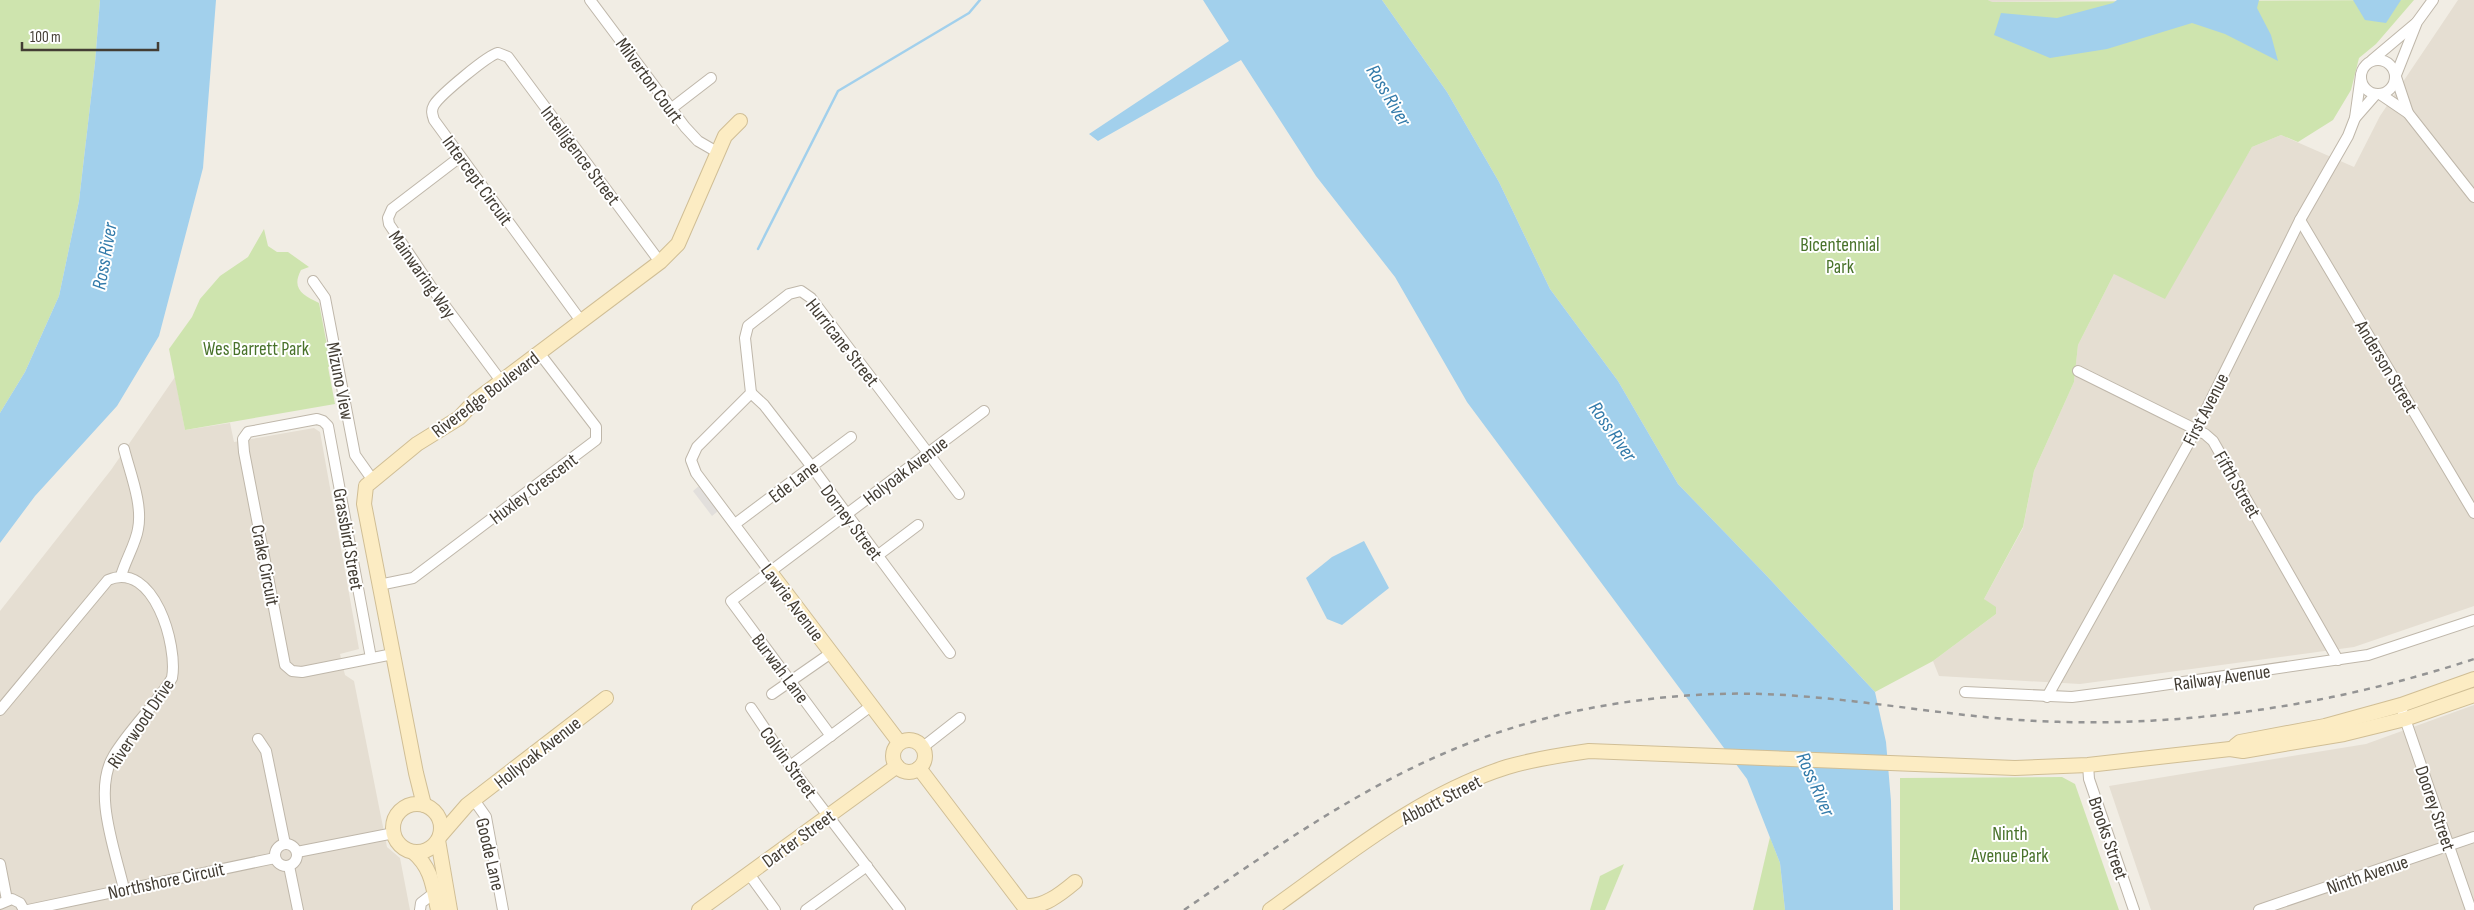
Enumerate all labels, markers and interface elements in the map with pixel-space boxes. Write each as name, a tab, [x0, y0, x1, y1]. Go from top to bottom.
scale bar	[22, 20, 159, 52]
text: 100 m	[30, 28, 61, 47]
street label: Milverton Court	[610, 34, 688, 128]
water label: Ross River	[1360, 60, 1417, 132]
street label: Intelligence Street	[535, 102, 625, 210]
street label: Intercept Circuit	[437, 132, 517, 230]
water label: Ross River	[87, 220, 123, 291]
street label: Mainwaring Way	[383, 226, 461, 324]
park label: Bicentennial Park	[1800, 234, 1880, 279]
street label: Hurricane Street	[800, 294, 884, 392]
street label: Anderson Street	[2349, 316, 2422, 417]
park label: Wes Barrett Park	[203, 338, 310, 361]
street label: Mizuno View	[321, 340, 358, 423]
street label: Riveredge Boulevard	[428, 347, 544, 443]
street label: First Avenue	[2178, 370, 2234, 450]
water label: Ross River	[1583, 397, 1642, 467]
street label: Holyoak Avenue	[859, 432, 953, 511]
street label: Fifth Street	[2208, 447, 2265, 523]
street label: Huxley Crescent	[485, 449, 583, 530]
street label: Ede Lane	[764, 456, 823, 508]
street label: Dorney Street	[815, 481, 887, 565]
street label: Grassbird Street	[327, 487, 368, 592]
street label: Crake Circuit	[245, 523, 284, 608]
street label: Lawrie Avenue	[755, 560, 828, 646]
street label: Burwah Lane	[746, 630, 813, 708]
street label: Railway Avenue	[2172, 660, 2272, 697]
street label: Riverwood Drive	[103, 675, 180, 773]
street label: Hollyoak Avenue	[490, 712, 586, 794]
street label: Colvin Street	[754, 723, 821, 803]
water label: Ross River	[1790, 749, 1840, 821]
street label: Doorey Street	[2409, 763, 2460, 854]
street label: Abbott Street	[1397, 770, 1486, 831]
street label: Brooks Street	[2083, 794, 2133, 883]
street label: Darter Street	[758, 805, 840, 873]
street label: Goode Lane	[470, 816, 509, 893]
park label: Ninth Avenue Park	[1970, 823, 2049, 868]
street label: Ninth Avenue	[2324, 851, 2411, 900]
street label: Northshore Circuit	[106, 858, 227, 905]

